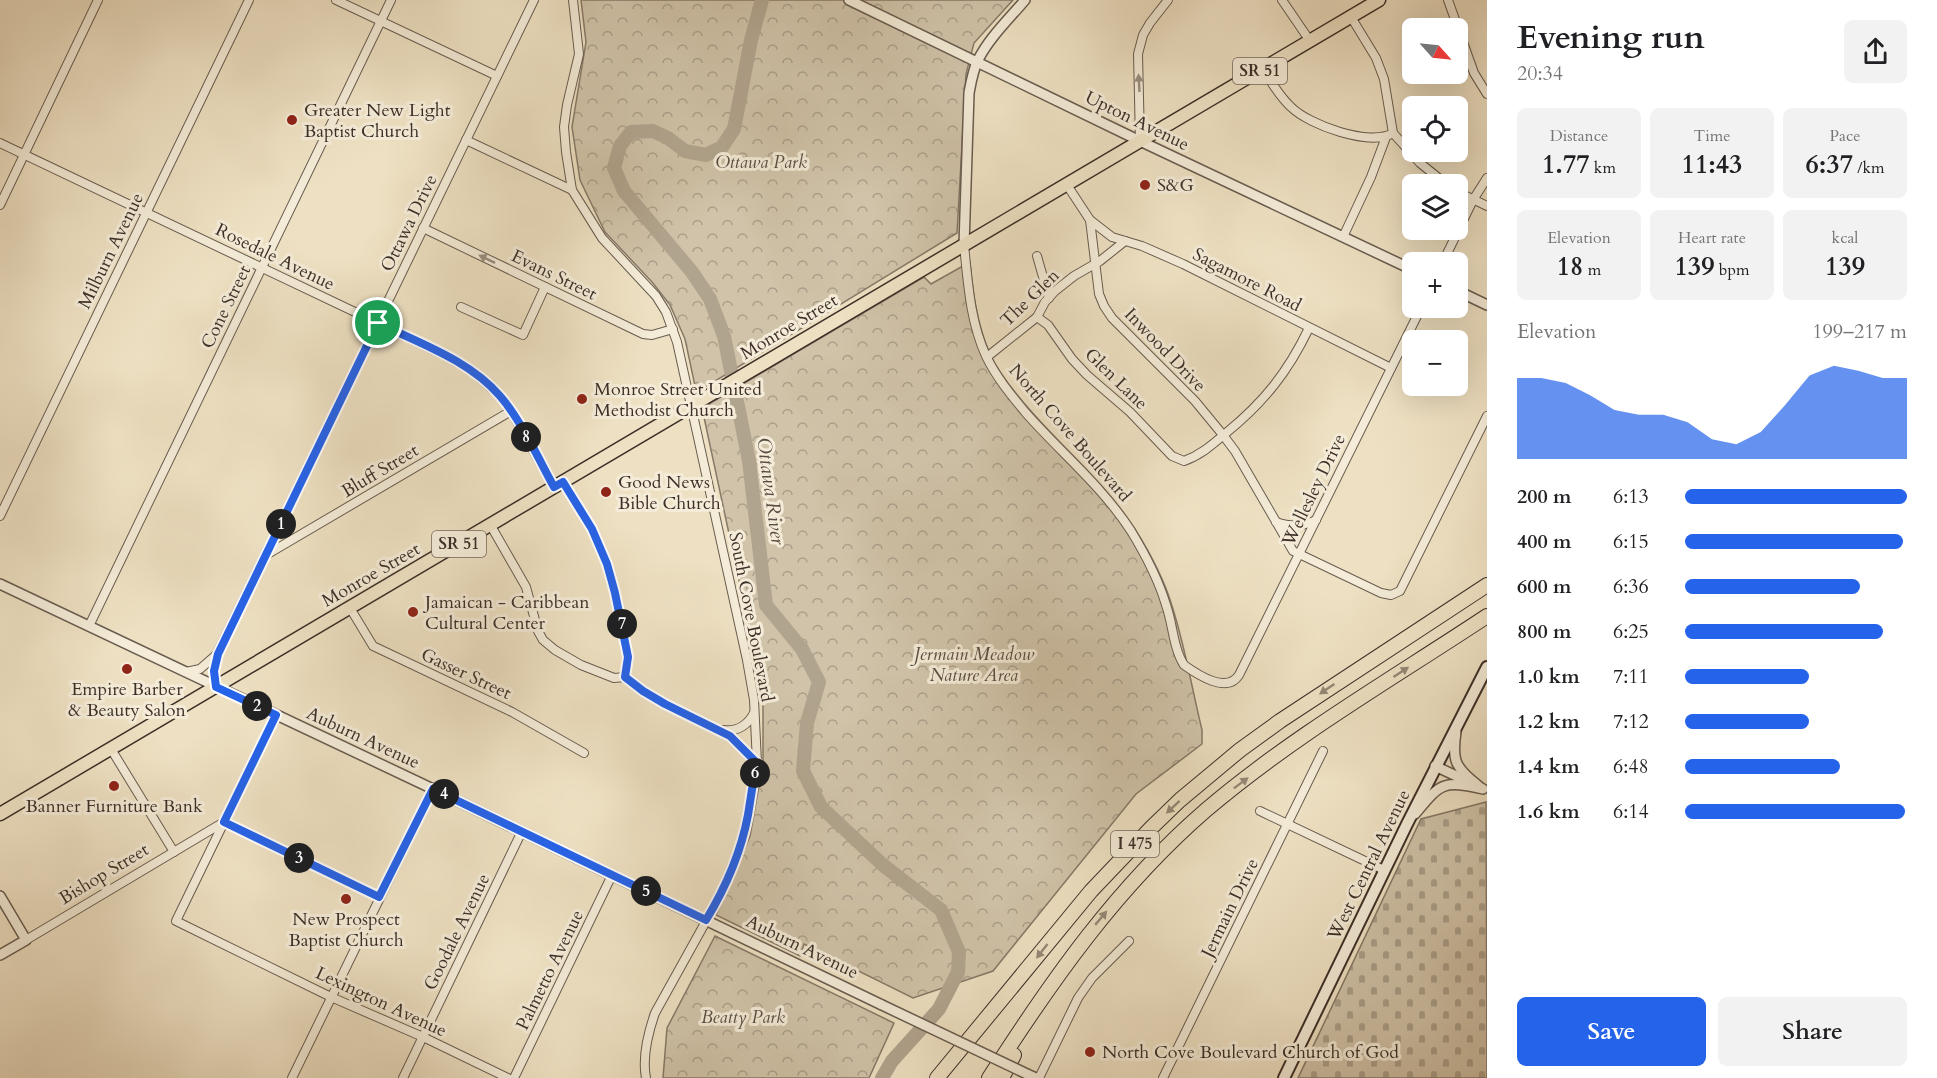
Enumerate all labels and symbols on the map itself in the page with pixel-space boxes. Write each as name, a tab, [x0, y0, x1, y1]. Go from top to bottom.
north arrow	[1402, 18, 1468, 84]
road number: SR 51	[1233, 58, 1287, 84]
one-way arrow	[1134, 73, 1143, 92]
street label: Upton Avenue	[1081, 85, 1193, 157]
place label: Greater New Light Baptist Church	[304, 98, 451, 144]
marker: Greater New Light Baptist Church	[285, 113, 299, 127]
park label: Ottawa Park	[715, 150, 807, 175]
street label: Ottawa Drive	[375, 170, 443, 276]
place label: S&G	[1157, 173, 1194, 198]
marker: S&G	[1138, 178, 1152, 192]
street label: Milburn Avenue	[72, 189, 150, 313]
street label: Rosedale Avenue	[211, 217, 339, 297]
street label: Sagamore Road	[1188, 242, 1306, 318]
street label: Evans Street	[507, 244, 601, 307]
one-way arrow	[478, 254, 495, 263]
street label: Cone Street	[195, 261, 257, 353]
street label: The Glen	[995, 263, 1066, 332]
street label: Monroe Street	[736, 288, 843, 366]
pin	[352, 297, 403, 348]
street label: Inwood Drive	[1118, 302, 1212, 398]
street label: Glen Lane	[1079, 343, 1153, 415]
street label: North Cove Boulevard	[1003, 359, 1137, 508]
place label: Monroe Street United Methodist Church	[594, 377, 762, 423]
marker: Monroe Street United Methodist Church	[575, 392, 589, 406]
pin: 8	[511, 422, 541, 452]
street label: Wellesley Drive	[1276, 430, 1352, 551]
water label: Ottawa River	[750, 436, 792, 548]
street label: Bluff Street	[337, 438, 423, 504]
place label: Good News Bible Church	[618, 470, 721, 516]
marker: Good News Bible Church	[599, 485, 613, 499]
pin: 1	[266, 509, 296, 539]
street label: South Cove Boulevard	[722, 530, 780, 704]
road number: SR 51	[432, 531, 486, 557]
street label: Monroe Street	[317, 537, 425, 613]
place label: Jamaican - Caribbean Cultural Center	[422, 590, 590, 636]
marker: Jamaican - Caribbean Cultural Center	[406, 605, 420, 619]
pin: 7	[607, 609, 637, 639]
street label: Gasser Street	[417, 642, 515, 706]
park label: Jermain Meadow Nature Area	[910, 642, 1035, 688]
marker: Empire Barber & Beauty Salon	[120, 662, 134, 676]
one-way arrow	[1393, 667, 1409, 678]
place label: Empire Barber & Beauty Salon	[68, 677, 187, 723]
one-way arrow	[1320, 683, 1336, 695]
pin: 2	[242, 691, 272, 721]
street label: Auburn Avenue	[302, 701, 424, 775]
pin: 6	[740, 758, 770, 788]
one-way arrow	[1233, 777, 1248, 789]
marker: Banner Furniture Bank	[107, 779, 121, 793]
pin: 4	[429, 779, 459, 809]
street label: West Central Avenue	[1321, 786, 1416, 945]
place label: Banner Furniture Bank	[25, 794, 203, 819]
one-way arrow	[1165, 800, 1180, 814]
road number: I 475	[1111, 831, 1159, 857]
street label: Bishop Street	[54, 837, 154, 911]
pin: 3	[284, 843, 314, 873]
street label: Jermain Drive	[1194, 854, 1265, 964]
street label: Goodale Avenue	[418, 869, 496, 995]
pin: 5	[631, 876, 661, 906]
marker: New Prospect Baptist Church	[339, 892, 353, 906]
street label: Palmetto Avenue	[510, 906, 590, 1034]
place label: New Prospect Baptist Church	[288, 907, 404, 953]
street label: Auburn Avenue	[742, 909, 862, 985]
one-way arrow	[1094, 911, 1107, 926]
one-way arrow	[1036, 943, 1048, 959]
street label: Lexington Avenue	[311, 961, 451, 1043]
park label: Beatty Park	[701, 1005, 785, 1030]
place label: North Cove Boulevard Church of God	[1102, 1040, 1399, 1065]
marker: North Cove Boulevard Church of God	[1083, 1045, 1097, 1059]

